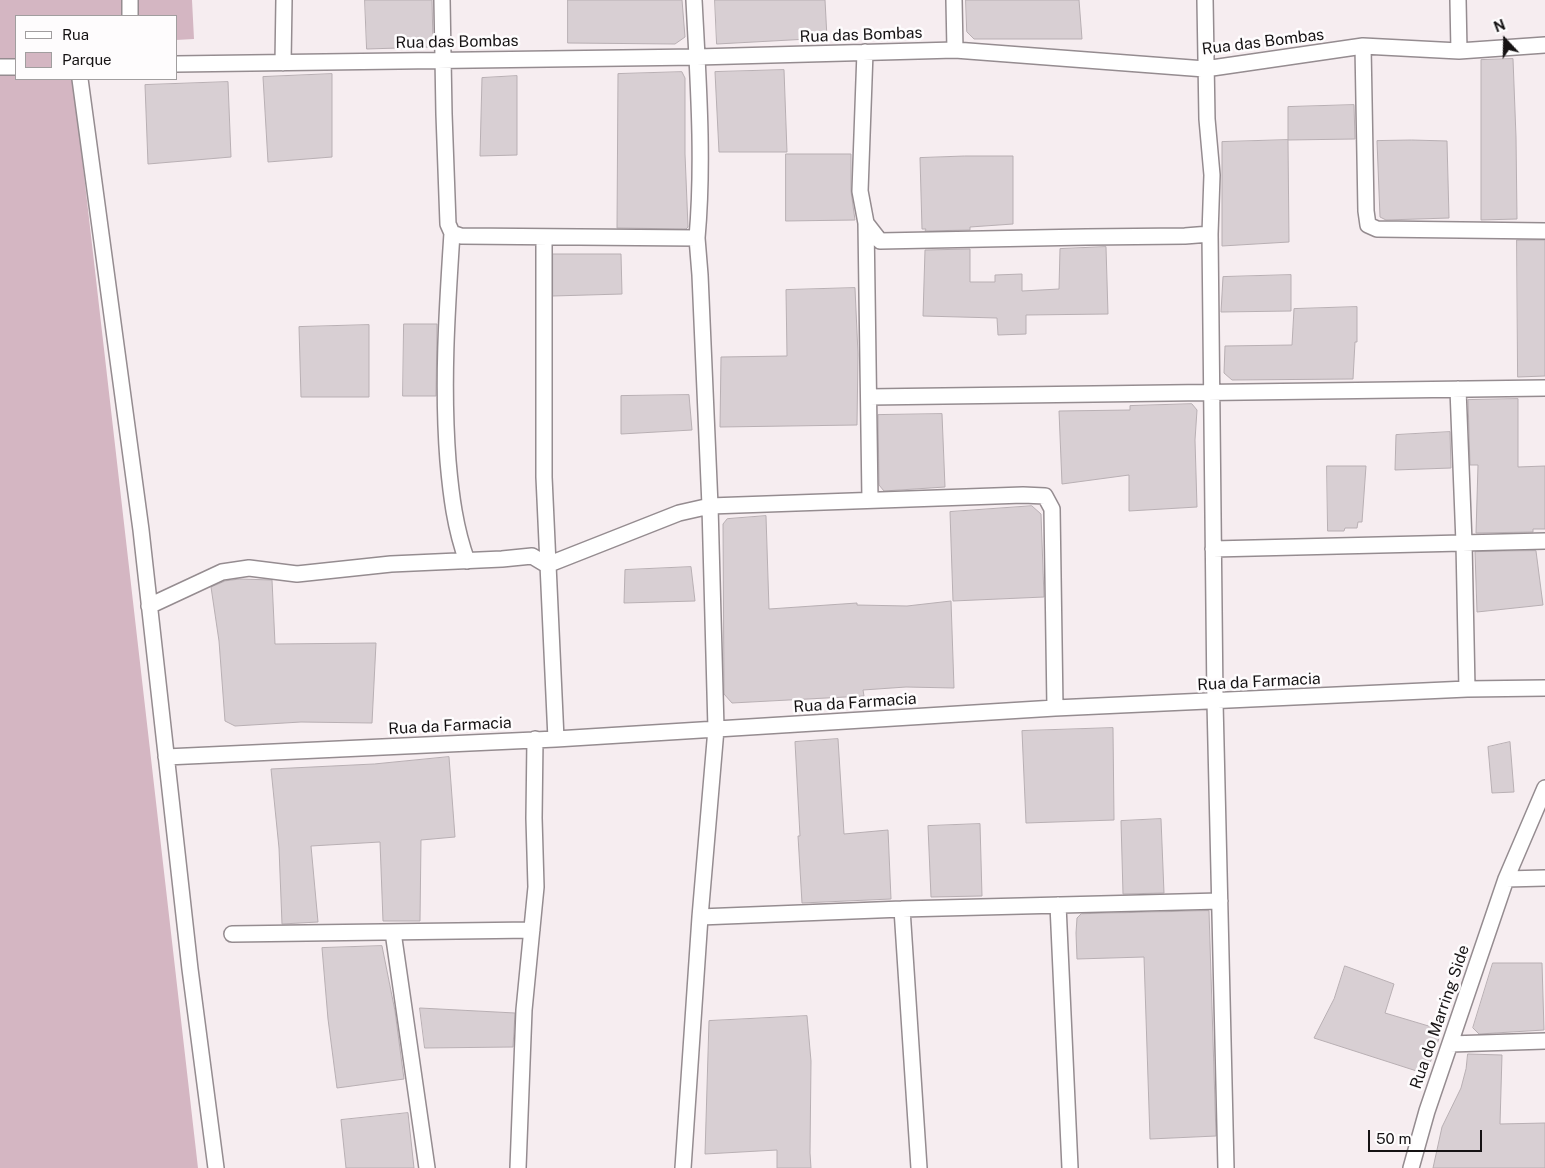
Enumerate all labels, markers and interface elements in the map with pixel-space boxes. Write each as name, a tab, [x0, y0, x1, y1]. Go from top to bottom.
legend	[15, 15, 178, 80]
north arrow	[1480, 15, 1530, 65]
text: N	[1492, 17, 1508, 35]
street label: Rua das Bombas	[799, 23, 923, 47]
street label: Rua das Bombas	[1201, 25, 1325, 59]
text: Rua	[62, 26, 89, 43]
street label: Rua das Bombas	[395, 31, 519, 53]
text: Parque	[62, 51, 112, 68]
street label: Rua da Farmacia	[1197, 669, 1321, 695]
street label: Rua da Farmacia	[793, 689, 917, 717]
street label: Rua da Farmacia	[388, 713, 512, 739]
street label: Rua do Marring Side	[1406, 942, 1474, 1092]
scale bar	[1370, 1120, 1484, 1152]
text: 50 m	[1376, 1130, 1411, 1147]

